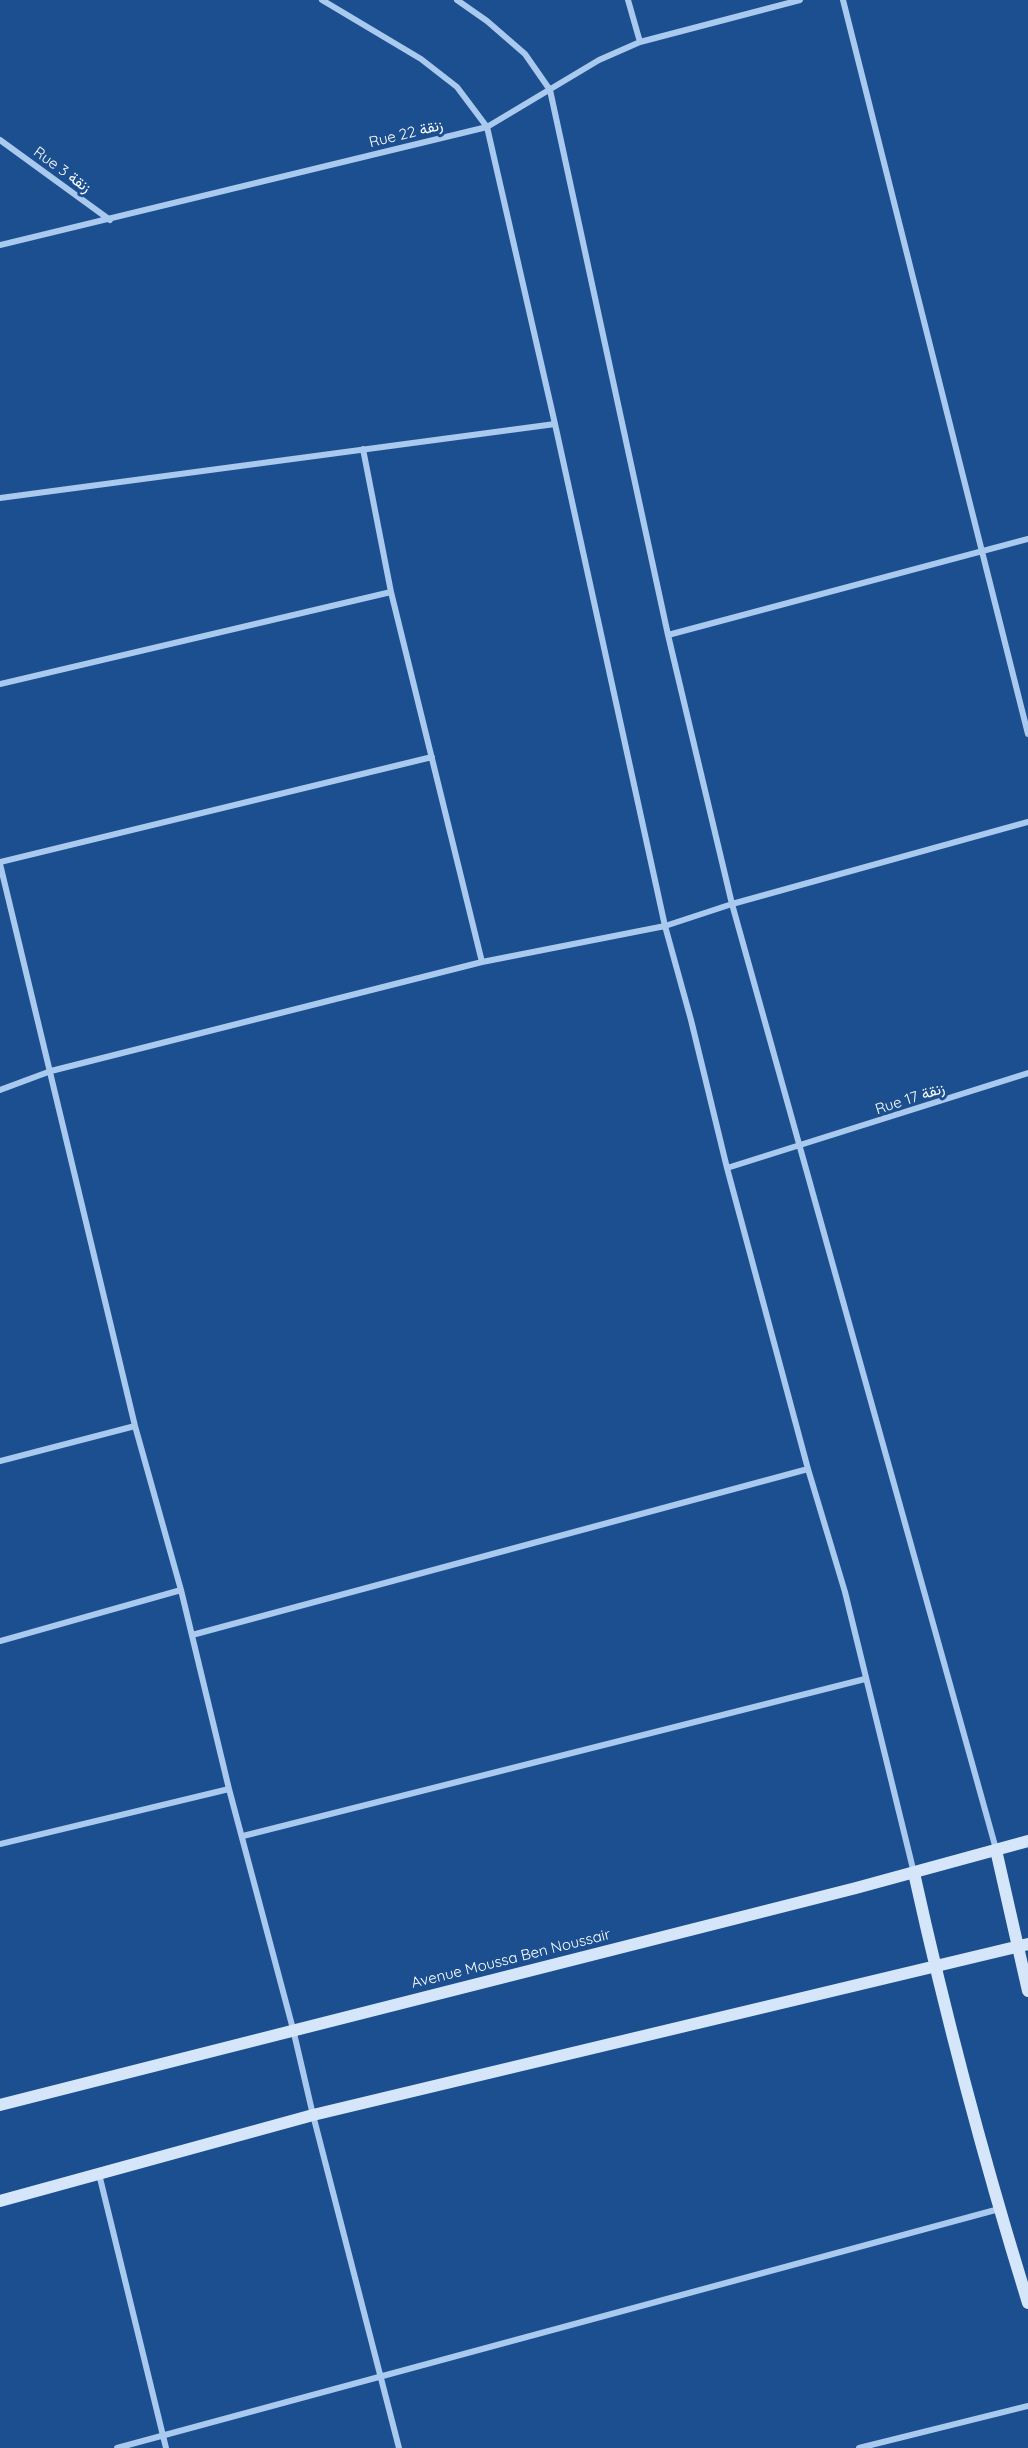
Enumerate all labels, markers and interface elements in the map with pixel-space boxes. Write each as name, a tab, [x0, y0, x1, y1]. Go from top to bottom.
street label: Rue 22 زنقة	[367, 116, 445, 152]
street label: Rue 3 زنقة	[30, 143, 94, 197]
street label: Rue 17 زنقة	[873, 1079, 947, 1119]
street label: Avenue Moussa Ben Noussair	[410, 1926, 612, 1992]

